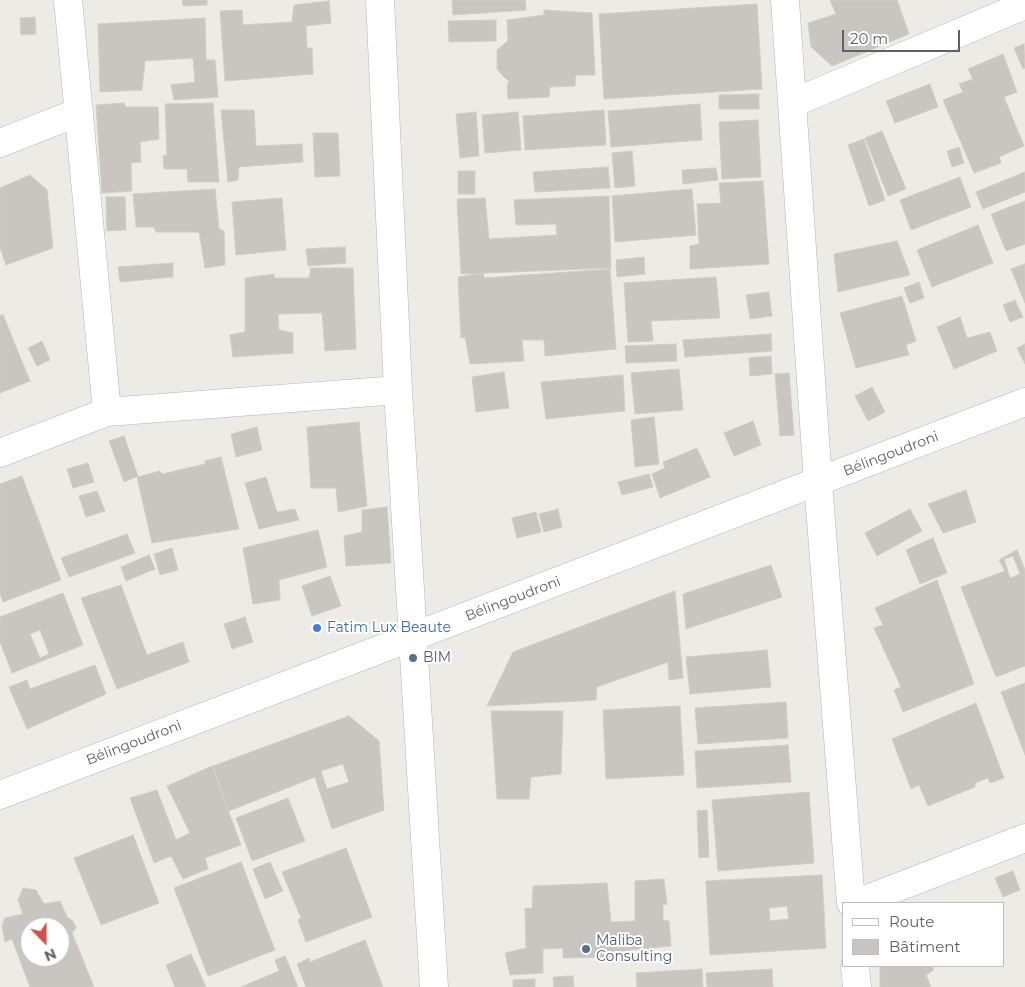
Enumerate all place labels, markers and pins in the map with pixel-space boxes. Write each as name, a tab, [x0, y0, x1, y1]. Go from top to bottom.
place label: Fatim Lux Beaute	[327, 620, 451, 636]
marker: Fatim Lux Beaute	[311, 622, 323, 634]
place label: BIM	[423, 650, 451, 666]
marker: BIM	[407, 652, 419, 664]
place label: Maliba Consulting	[596, 933, 672, 966]
marker: Maliba Consulting	[580, 943, 592, 955]

